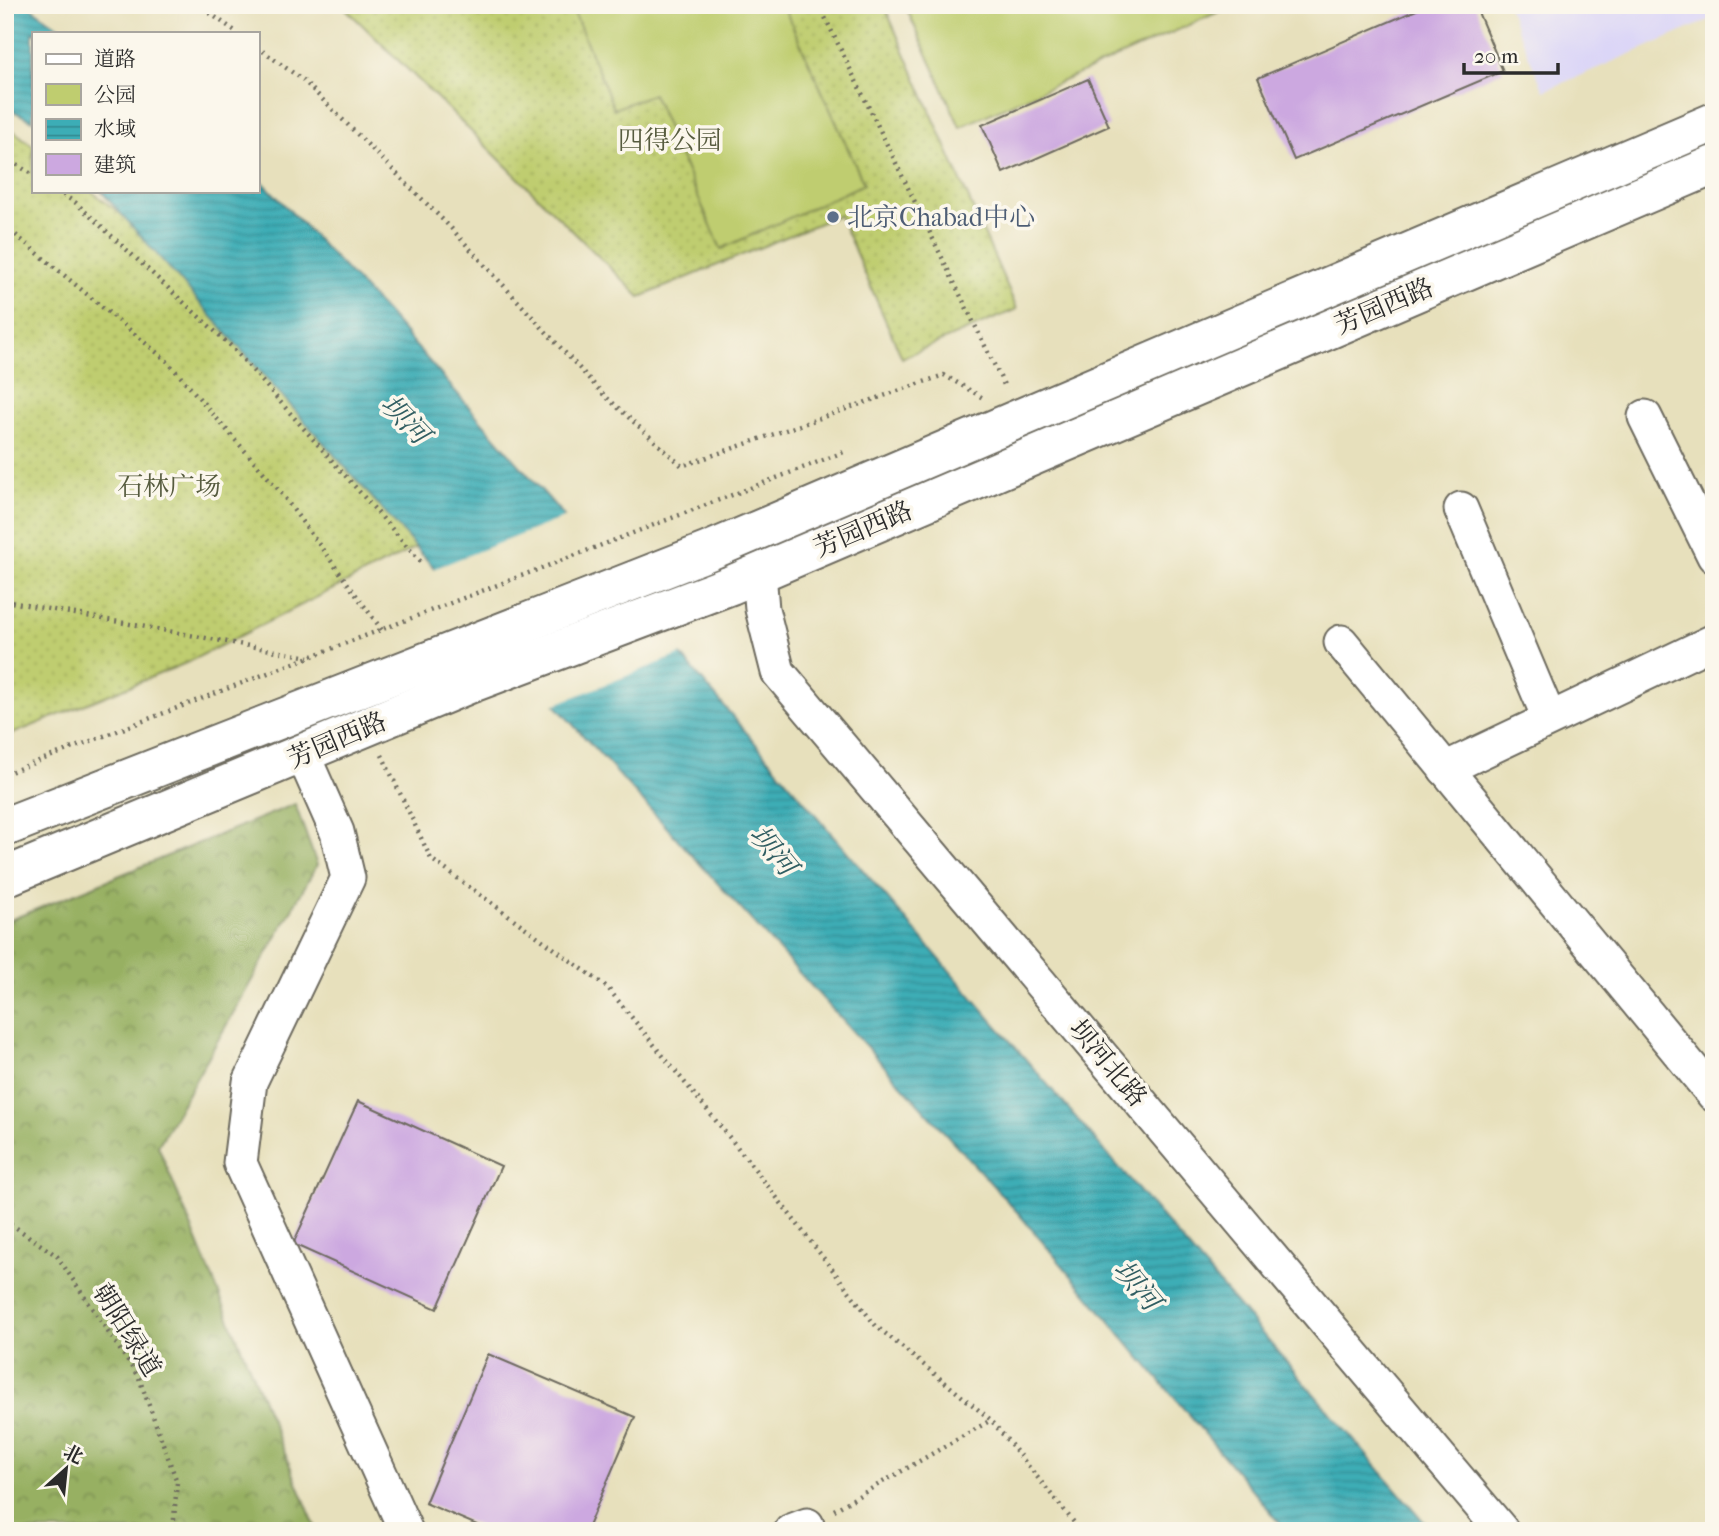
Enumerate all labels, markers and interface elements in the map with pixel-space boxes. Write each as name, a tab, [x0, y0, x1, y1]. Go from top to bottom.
legend	[32, 32, 259, 192]
scale bar	[1464, 32, 1558, 76]
text: 20 m	[1474, 44, 1519, 68]
text: 道路	[94, 47, 136, 71]
text: 公园	[94, 83, 136, 107]
text: 水域	[94, 117, 136, 141]
park label: 四得公园	[618, 125, 722, 156]
text: 建筑	[94, 153, 136, 177]
place label: 北京Chabad中心	[847, 202, 1035, 233]
marker: 北京Chabad中心	[825, 209, 841, 225]
street label: 芳园西路	[1330, 271, 1438, 341]
water label: 坝河	[374, 387, 440, 454]
park label: 石林广场	[117, 471, 221, 502]
street label: 芳园西路	[809, 494, 917, 564]
street label: 芳园西路	[283, 705, 391, 775]
water label: 坝河	[742, 818, 807, 886]
street label: 坝河北路	[1063, 1013, 1153, 1113]
water label: 坝河	[1106, 1253, 1171, 1321]
street label: 朝阳绿道	[86, 1278, 168, 1382]
north arrow	[32, 1434, 102, 1504]
text: 北	[60, 1441, 87, 1469]

